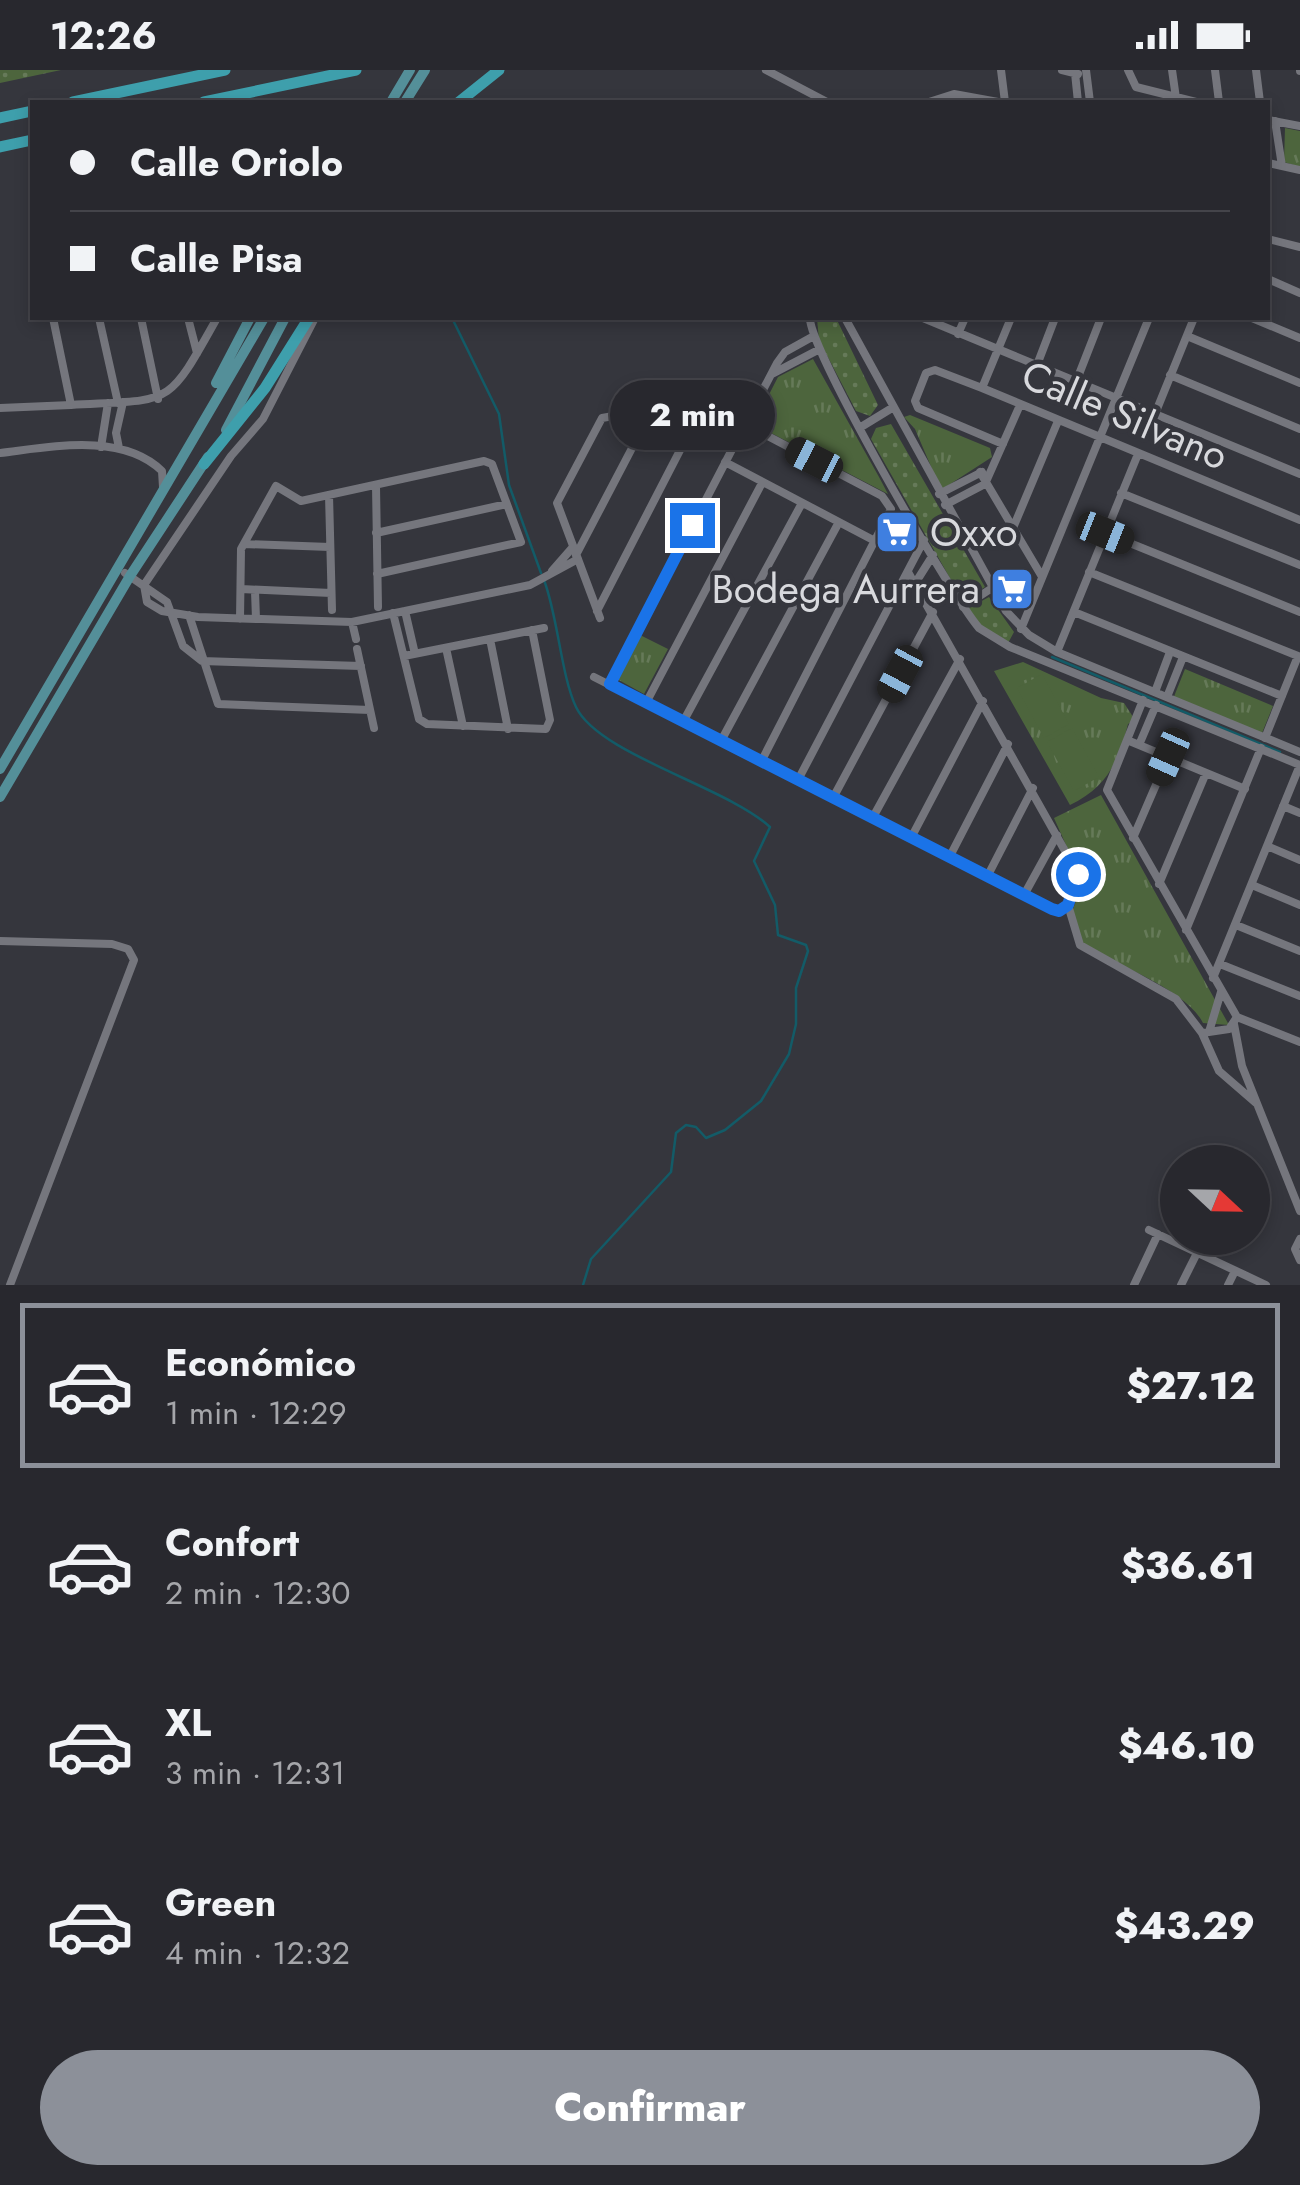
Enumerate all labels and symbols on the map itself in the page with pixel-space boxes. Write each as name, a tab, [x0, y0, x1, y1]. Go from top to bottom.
street label: Calle Silvano	[1013, 346, 1237, 484]
callout: 2 min	[610, 380, 774, 450]
car	[780, 433, 848, 487]
route end	[670, 503, 715, 548]
place label: Oxxo	[930, 503, 1018, 561]
car	[1072, 508, 1138, 558]
supermarket icon: Oxxo	[874, 509, 920, 555]
place label: Bodega Aurrera	[711, 560, 980, 618]
supermarket icon: Bodega Aurrera	[989, 566, 1035, 612]
car	[873, 640, 927, 708]
car	[1142, 723, 1194, 791]
route start	[1056, 852, 1101, 897]
north arrow	[1160, 1145, 1270, 1255]

